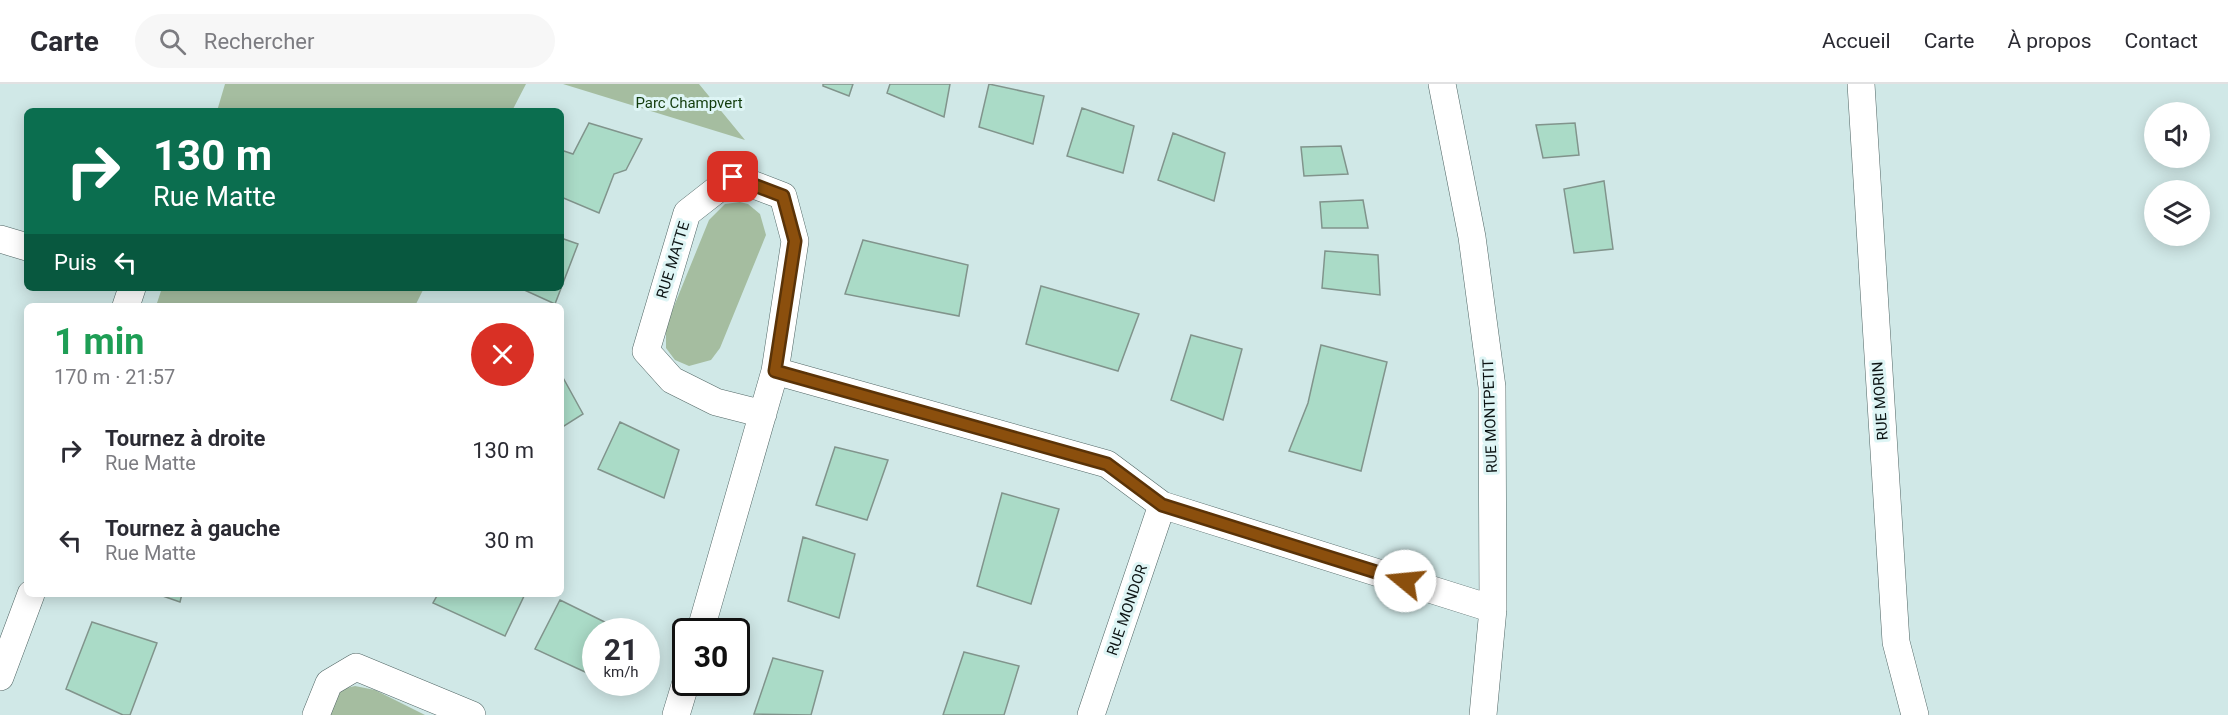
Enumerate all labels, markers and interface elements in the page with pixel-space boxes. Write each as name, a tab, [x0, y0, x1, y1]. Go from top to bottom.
search box	[135, 14, 555, 68]
text: Carte	[30, 25, 99, 58]
icon: search	[156, 25, 189, 58]
text: Rechercher	[204, 29, 314, 54]
text: Accueil	[1822, 29, 1891, 53]
text: Carte	[1924, 29, 1974, 53]
text: À propos	[2007, 29, 2092, 53]
text: Contact	[2125, 29, 2198, 53]
park label: Parc Champvert	[635, 94, 743, 112]
map controls	[2144, 102, 2210, 246]
button: sound	[2144, 102, 2210, 168]
text: 130 m	[153, 131, 272, 180]
icon: right	[54, 132, 132, 210]
pin	[707, 151, 758, 202]
icon: arrive	[716, 160, 749, 193]
button: layers	[2144, 180, 2210, 246]
text: Rue Matte	[153, 181, 276, 213]
street label: RUE MATTE	[653, 219, 693, 301]
icon: left	[109, 246, 142, 279]
text: Puis	[54, 250, 97, 275]
text: 1 min	[54, 321, 145, 363]
button: close	[471, 323, 534, 386]
street label: RUE MONTPETIT	[1479, 359, 1501, 473]
street label: RUE MORIN	[1868, 361, 1892, 441]
text: 170 m · 21:57	[54, 365, 175, 389]
text: Tournez à droite	[105, 426, 265, 451]
icon: right	[54, 434, 87, 467]
text: 130 m	[472, 438, 534, 463]
text: Rue Matte	[105, 451, 196, 475]
text: Tournez à gauche	[105, 516, 280, 541]
icon: left	[54, 524, 87, 557]
text: 30 m	[485, 528, 534, 553]
text: Rue Matte	[105, 541, 196, 565]
position arrow	[1373, 549, 1437, 613]
street label: RUE MONDOR	[1103, 562, 1151, 658]
speed limit sign: 30	[672, 618, 750, 696]
text: 21	[604, 632, 638, 667]
text: km/h	[603, 663, 639, 681]

